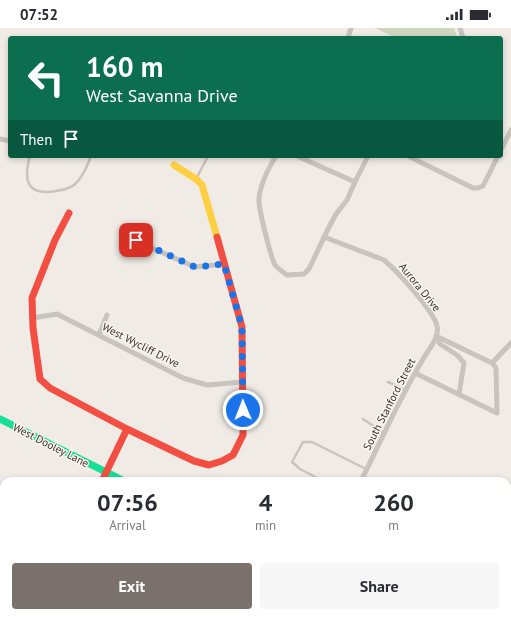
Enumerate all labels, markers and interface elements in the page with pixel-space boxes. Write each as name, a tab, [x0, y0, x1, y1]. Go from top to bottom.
text: 07:52	[20, 5, 58, 24]
text: 160 m	[86, 48, 163, 85]
icon: left	[20, 52, 72, 104]
text: West Savanna Drive	[86, 84, 238, 107]
icon: arrive	[60, 128, 82, 150]
text: Then	[20, 130, 52, 149]
pin	[119, 223, 153, 257]
icon: arrive	[125, 229, 147, 251]
street label: Aurora Drive	[396, 260, 444, 315]
street label: West Wycliff Drive	[100, 319, 182, 371]
street label: South Stanford Street	[360, 355, 418, 452]
position arrow	[222, 389, 264, 431]
street label: West Dooley Lane	[11, 420, 92, 470]
text: 07:56	[97, 487, 158, 518]
text: 4	[259, 487, 272, 518]
text: 260	[373, 487, 414, 518]
text: Arrival	[109, 517, 146, 534]
text: min	[255, 517, 276, 534]
text: m	[388, 517, 399, 534]
button: Exit	[12, 563, 252, 609]
button: Share	[260, 563, 499, 609]

